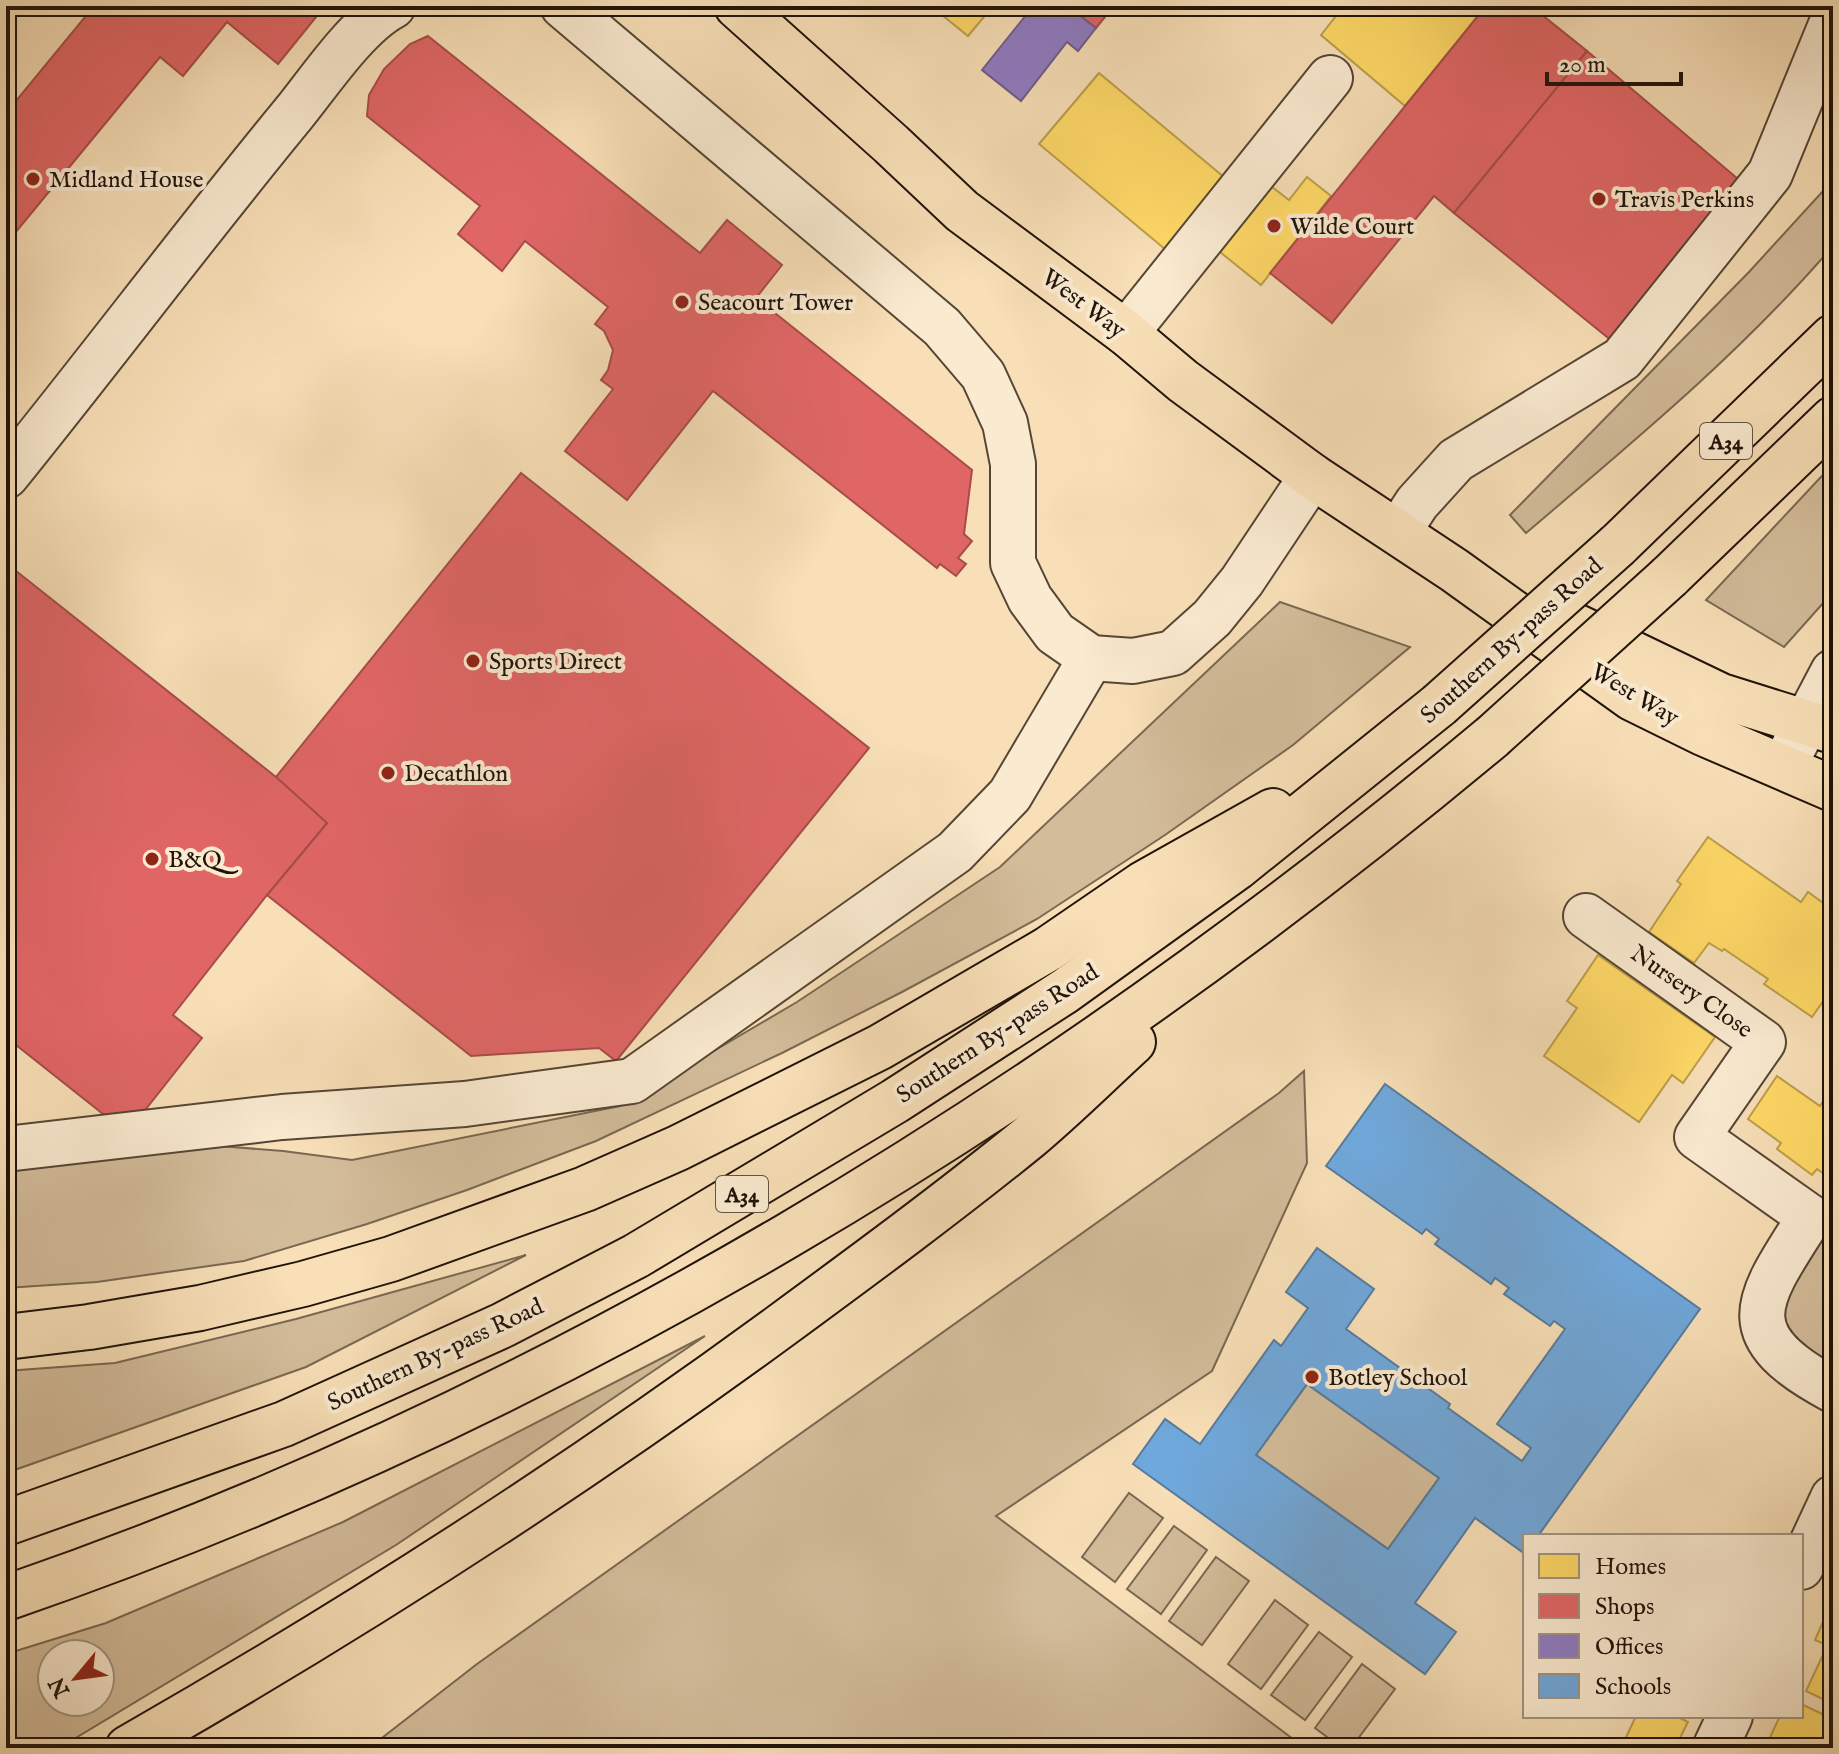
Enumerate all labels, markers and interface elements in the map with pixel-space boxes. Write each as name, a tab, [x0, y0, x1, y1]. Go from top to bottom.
scale bar	[1547, 36, 1681, 86]
text: 20 m	[1559, 50, 1606, 81]
place label: Midland House	[49, 165, 203, 196]
marker: Midland House	[24, 170, 42, 188]
place label: Travis Perkins	[1615, 185, 1754, 216]
marker: Travis Perkins	[1590, 190, 1608, 208]
place label: Wilde Court	[1290, 212, 1414, 243]
marker: Wilde Court	[1265, 217, 1283, 235]
street label: West Way	[1035, 262, 1132, 346]
place label: Seacourt Tower	[698, 288, 853, 319]
marker: Seacourt Tower	[673, 293, 691, 311]
road number: A34	[1700, 423, 1752, 459]
street label: Southern By-pass Road	[1414, 551, 1610, 731]
place label: Sports Direct	[489, 647, 622, 678]
marker: Sports Direct	[464, 652, 482, 670]
street label: West Way	[1584, 657, 1684, 734]
place label: Decathlon	[404, 759, 508, 790]
marker: Decathlon	[379, 764, 397, 782]
place label: B&Q	[168, 845, 239, 876]
marker: B&Q	[143, 850, 161, 868]
street label: Nursery Close	[1624, 939, 1758, 1046]
street label: Southern By-pass Road	[891, 957, 1105, 1111]
road number: A34	[716, 1176, 768, 1212]
street label: Southern By-pass Road	[323, 1292, 549, 1419]
place label: Botley School	[1328, 1363, 1468, 1394]
marker: Botley School	[1303, 1368, 1321, 1386]
legend	[1523, 1534, 1803, 1718]
text: Homes	[1595, 1552, 1666, 1583]
text: Shops	[1595, 1592, 1654, 1623]
text: Offices	[1595, 1632, 1663, 1663]
north arrow	[36, 1638, 116, 1718]
text: N	[43, 1672, 78, 1703]
text: Schools	[1595, 1672, 1671, 1703]

